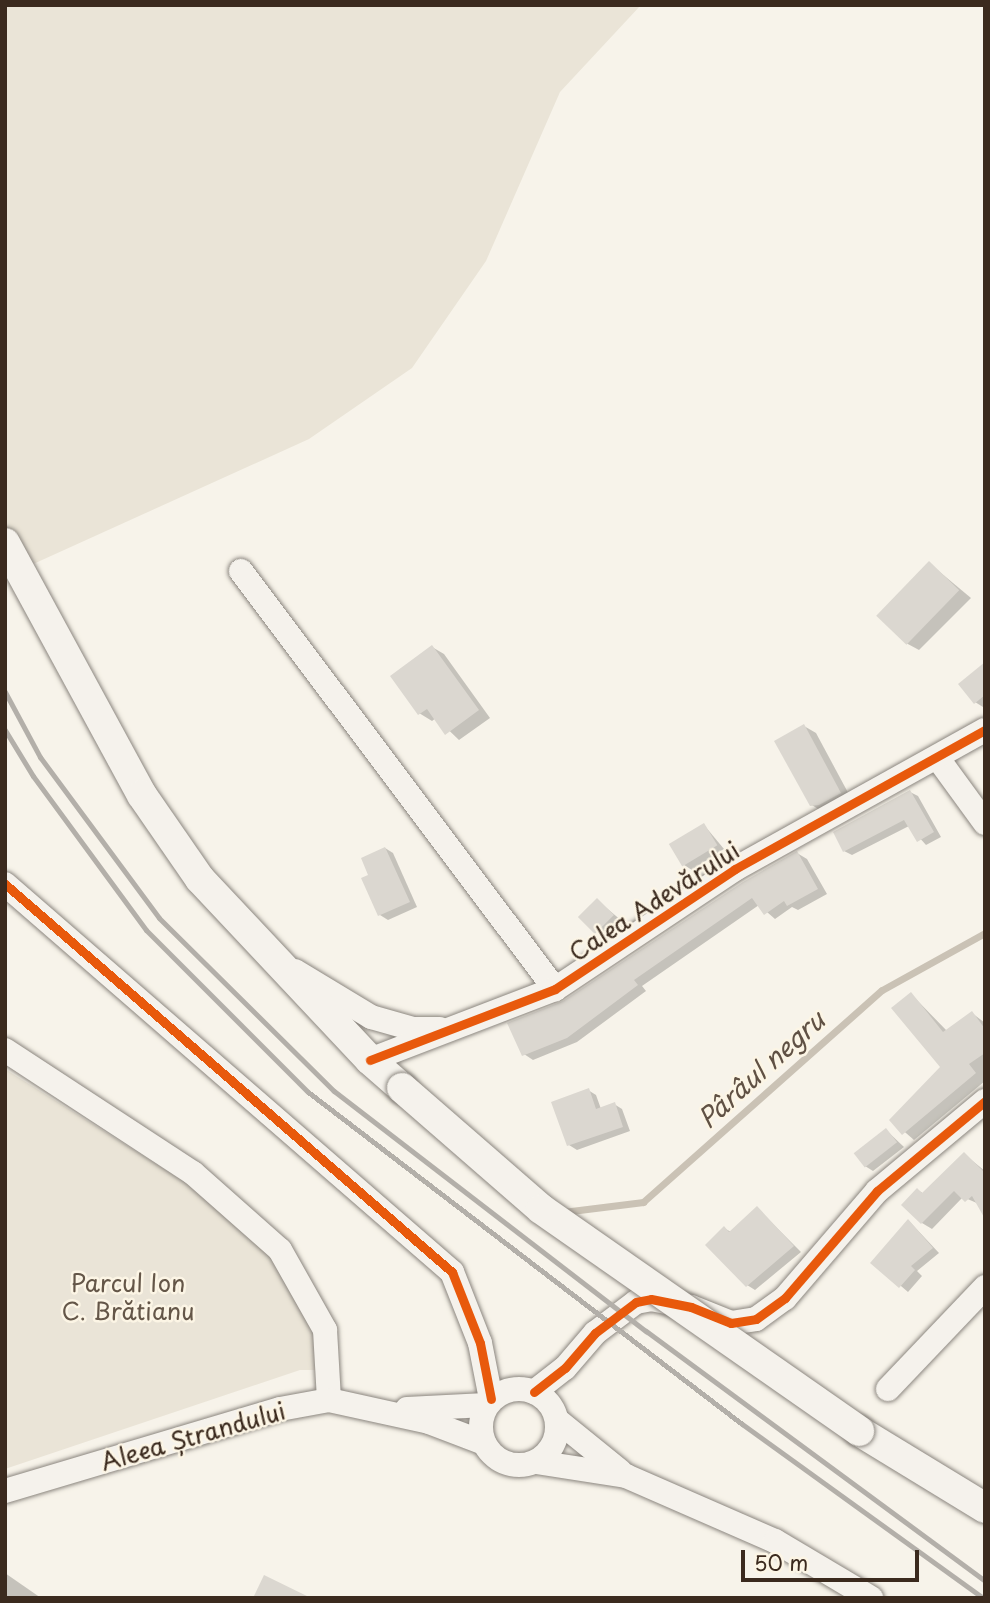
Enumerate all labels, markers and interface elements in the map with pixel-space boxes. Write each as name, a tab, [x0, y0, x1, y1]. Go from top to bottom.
street label: Calea Adevărului	[563, 835, 745, 967]
water label: Pârâul negru	[691, 1004, 831, 1134]
park label: Parcul Ion C. Brătianu	[61, 1269, 195, 1325]
street label: Aleea Ștrandului	[97, 1396, 289, 1476]
scale bar	[745, 1536, 923, 1580]
text: 50 m	[754, 1546, 808, 1578]

